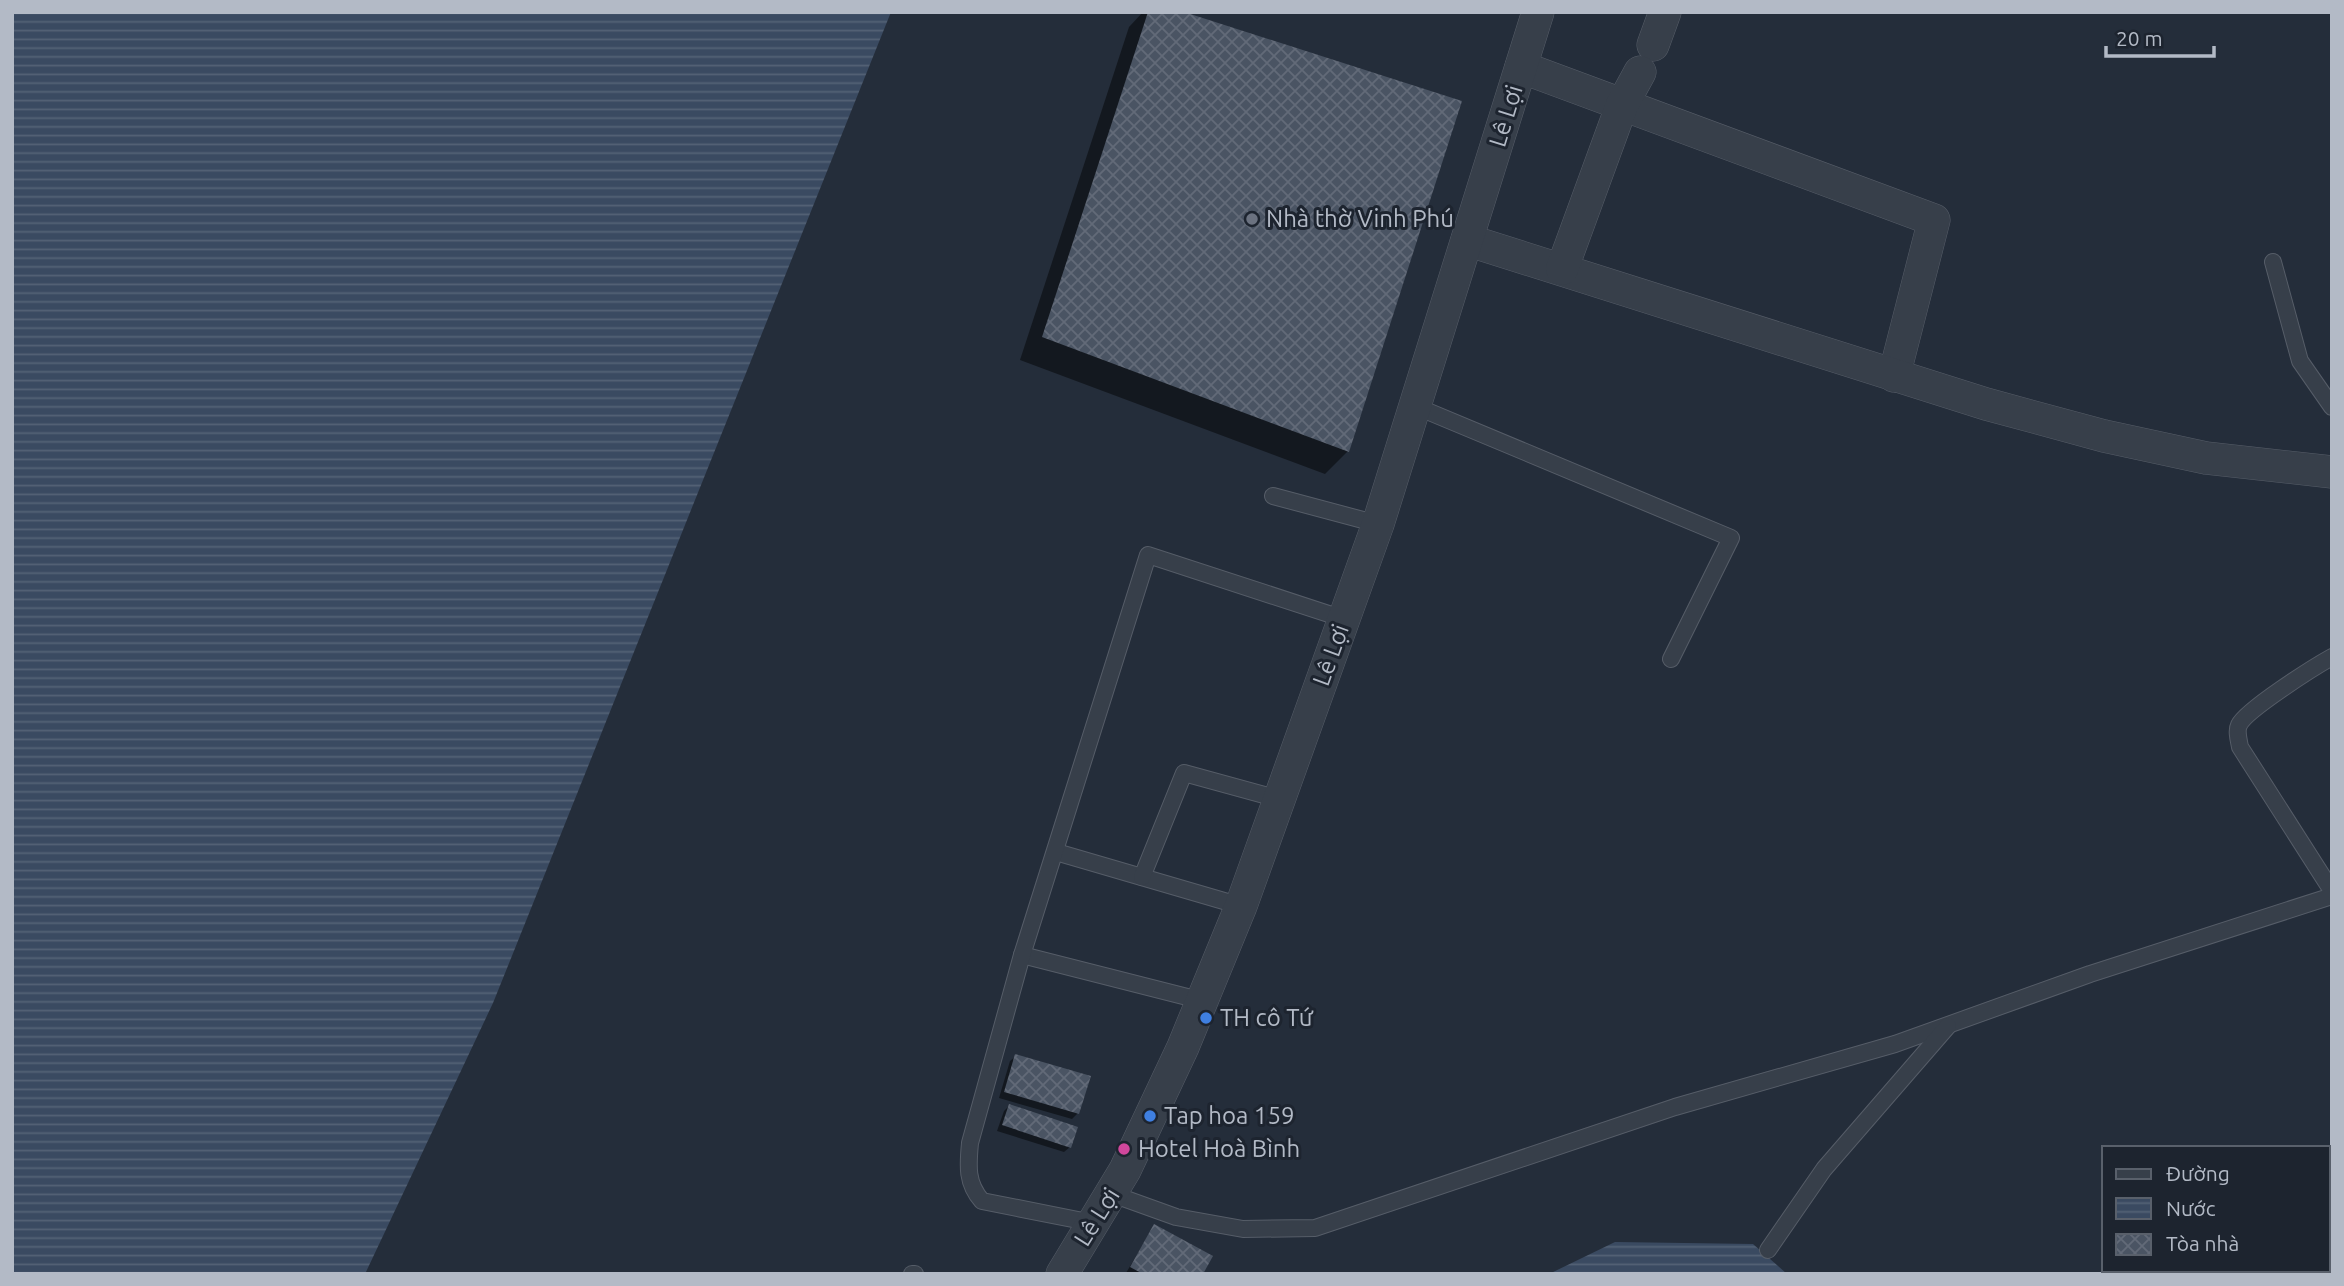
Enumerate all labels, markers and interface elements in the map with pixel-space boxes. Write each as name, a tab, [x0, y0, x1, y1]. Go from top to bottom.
scale bar	[2106, 14, 2214, 58]
text: 20 m	[2116, 26, 2163, 50]
street label: Lê Lợi	[1483, 82, 1528, 150]
place label: Nhà thờ Vinh Phú	[1266, 205, 1454, 232]
marker: Nhà thờ Vinh Phú	[1244, 211, 1260, 227]
street label: Lê Lợi	[1307, 621, 1354, 689]
place label: TH cô Tứ	[1220, 1004, 1314, 1031]
marker: TH cô Tứ	[1198, 1010, 1214, 1026]
place label: Tap hoa 159	[1164, 1102, 1294, 1129]
marker: Tap hoa 159	[1142, 1108, 1158, 1124]
place label: Hotel Hoà Bình	[1138, 1135, 1300, 1162]
marker: Hotel Hoà Bình	[1116, 1141, 1132, 1157]
legend	[2102, 1146, 2330, 1272]
text: Đường	[2166, 1161, 2230, 1185]
street label: Lê Lợi	[1068, 1183, 1125, 1251]
text: Nước	[2166, 1196, 2216, 1220]
text: Tòa nhà	[2166, 1231, 2239, 1255]

